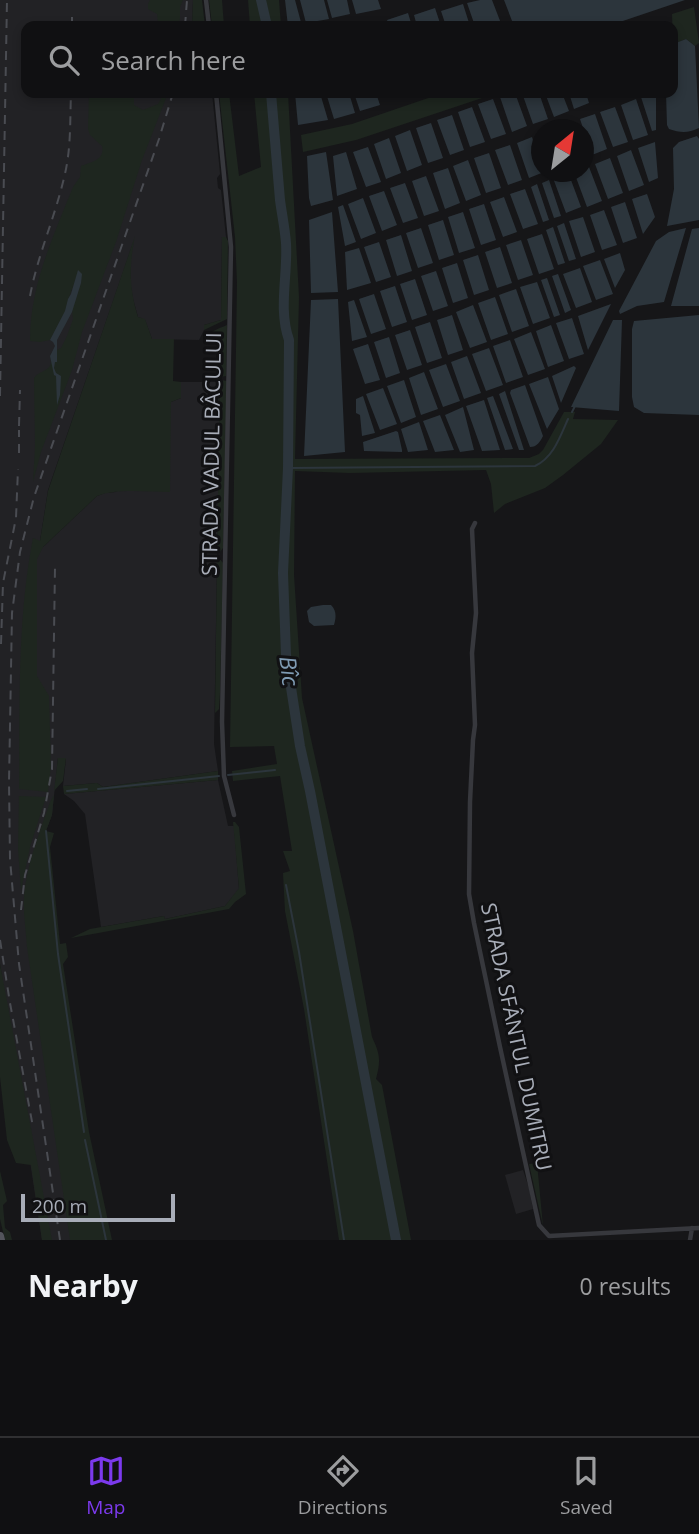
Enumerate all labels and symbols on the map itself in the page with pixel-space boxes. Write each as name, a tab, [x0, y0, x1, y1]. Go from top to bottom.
north arrow	[531, 119, 594, 182]
street label: STRADA VADUL BÂCULUI	[195, 332, 227, 576]
water label: Bîc	[272, 654, 308, 688]
street label: STRADA SFÂNTUL DUMITRU	[475, 900, 559, 1173]
scale bar	[21, 1191, 175, 1223]

